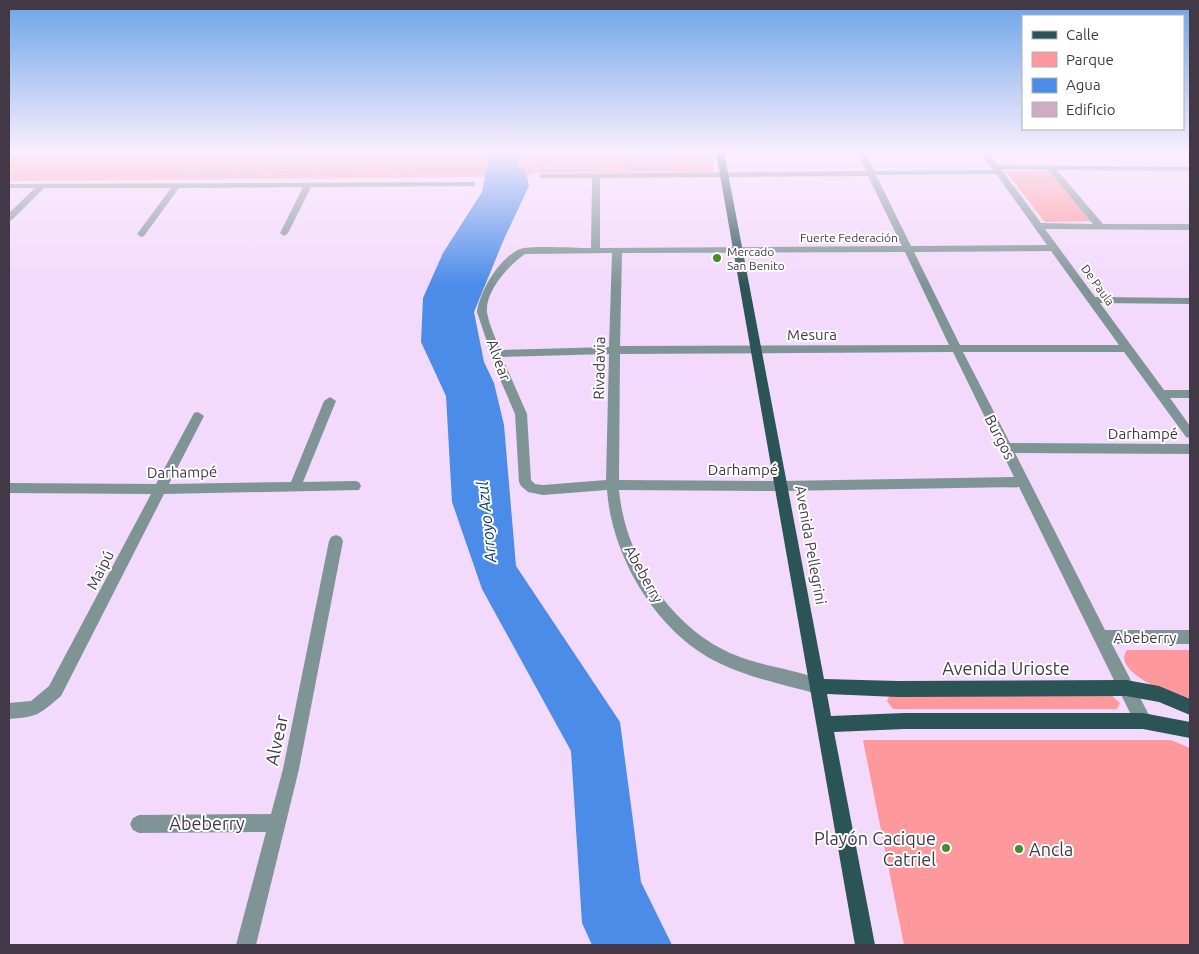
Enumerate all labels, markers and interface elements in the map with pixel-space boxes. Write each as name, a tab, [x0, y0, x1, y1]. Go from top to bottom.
legend	[1022, 15, 1184, 130]
text: Calle	[1066, 26, 1099, 43]
text: Parque	[1066, 51, 1114, 68]
text: Agua	[1066, 76, 1101, 93]
text: Edificio	[1066, 101, 1115, 118]
street label: Fuerte Federación	[800, 231, 898, 244]
place label: Mercado San Benito	[727, 245, 785, 272]
marker: Mercado San Benito	[711, 252, 723, 264]
street label: De Paula	[1079, 262, 1117, 308]
street label: Mesura	[787, 326, 837, 343]
street label: Rivadavia	[590, 336, 608, 400]
street label: Alvear	[484, 337, 514, 383]
street label: Burgos	[982, 412, 1018, 462]
street label: Darhampé	[1108, 425, 1178, 442]
street label: Darhampé	[708, 461, 778, 478]
street label: Darhampé	[147, 463, 217, 481]
water label: Arroyo Azul	[473, 480, 499, 564]
street label: Avenida Pellegrini	[792, 484, 830, 606]
street label: Abeberry	[621, 542, 667, 606]
street label: Maipú	[83, 548, 117, 592]
street label: Abeberry	[1114, 629, 1176, 646]
street label: Avenida Urioste	[942, 658, 1070, 678]
street label: Alvear	[261, 713, 291, 767]
street label: Abeberry	[169, 813, 245, 833]
place label: Playón Cacique Catriel	[814, 828, 936, 869]
place label: Ancla	[1029, 839, 1073, 859]
marker: Playón Cacique Catriel	[940, 842, 952, 854]
marker: Ancla	[1013, 843, 1025, 855]

